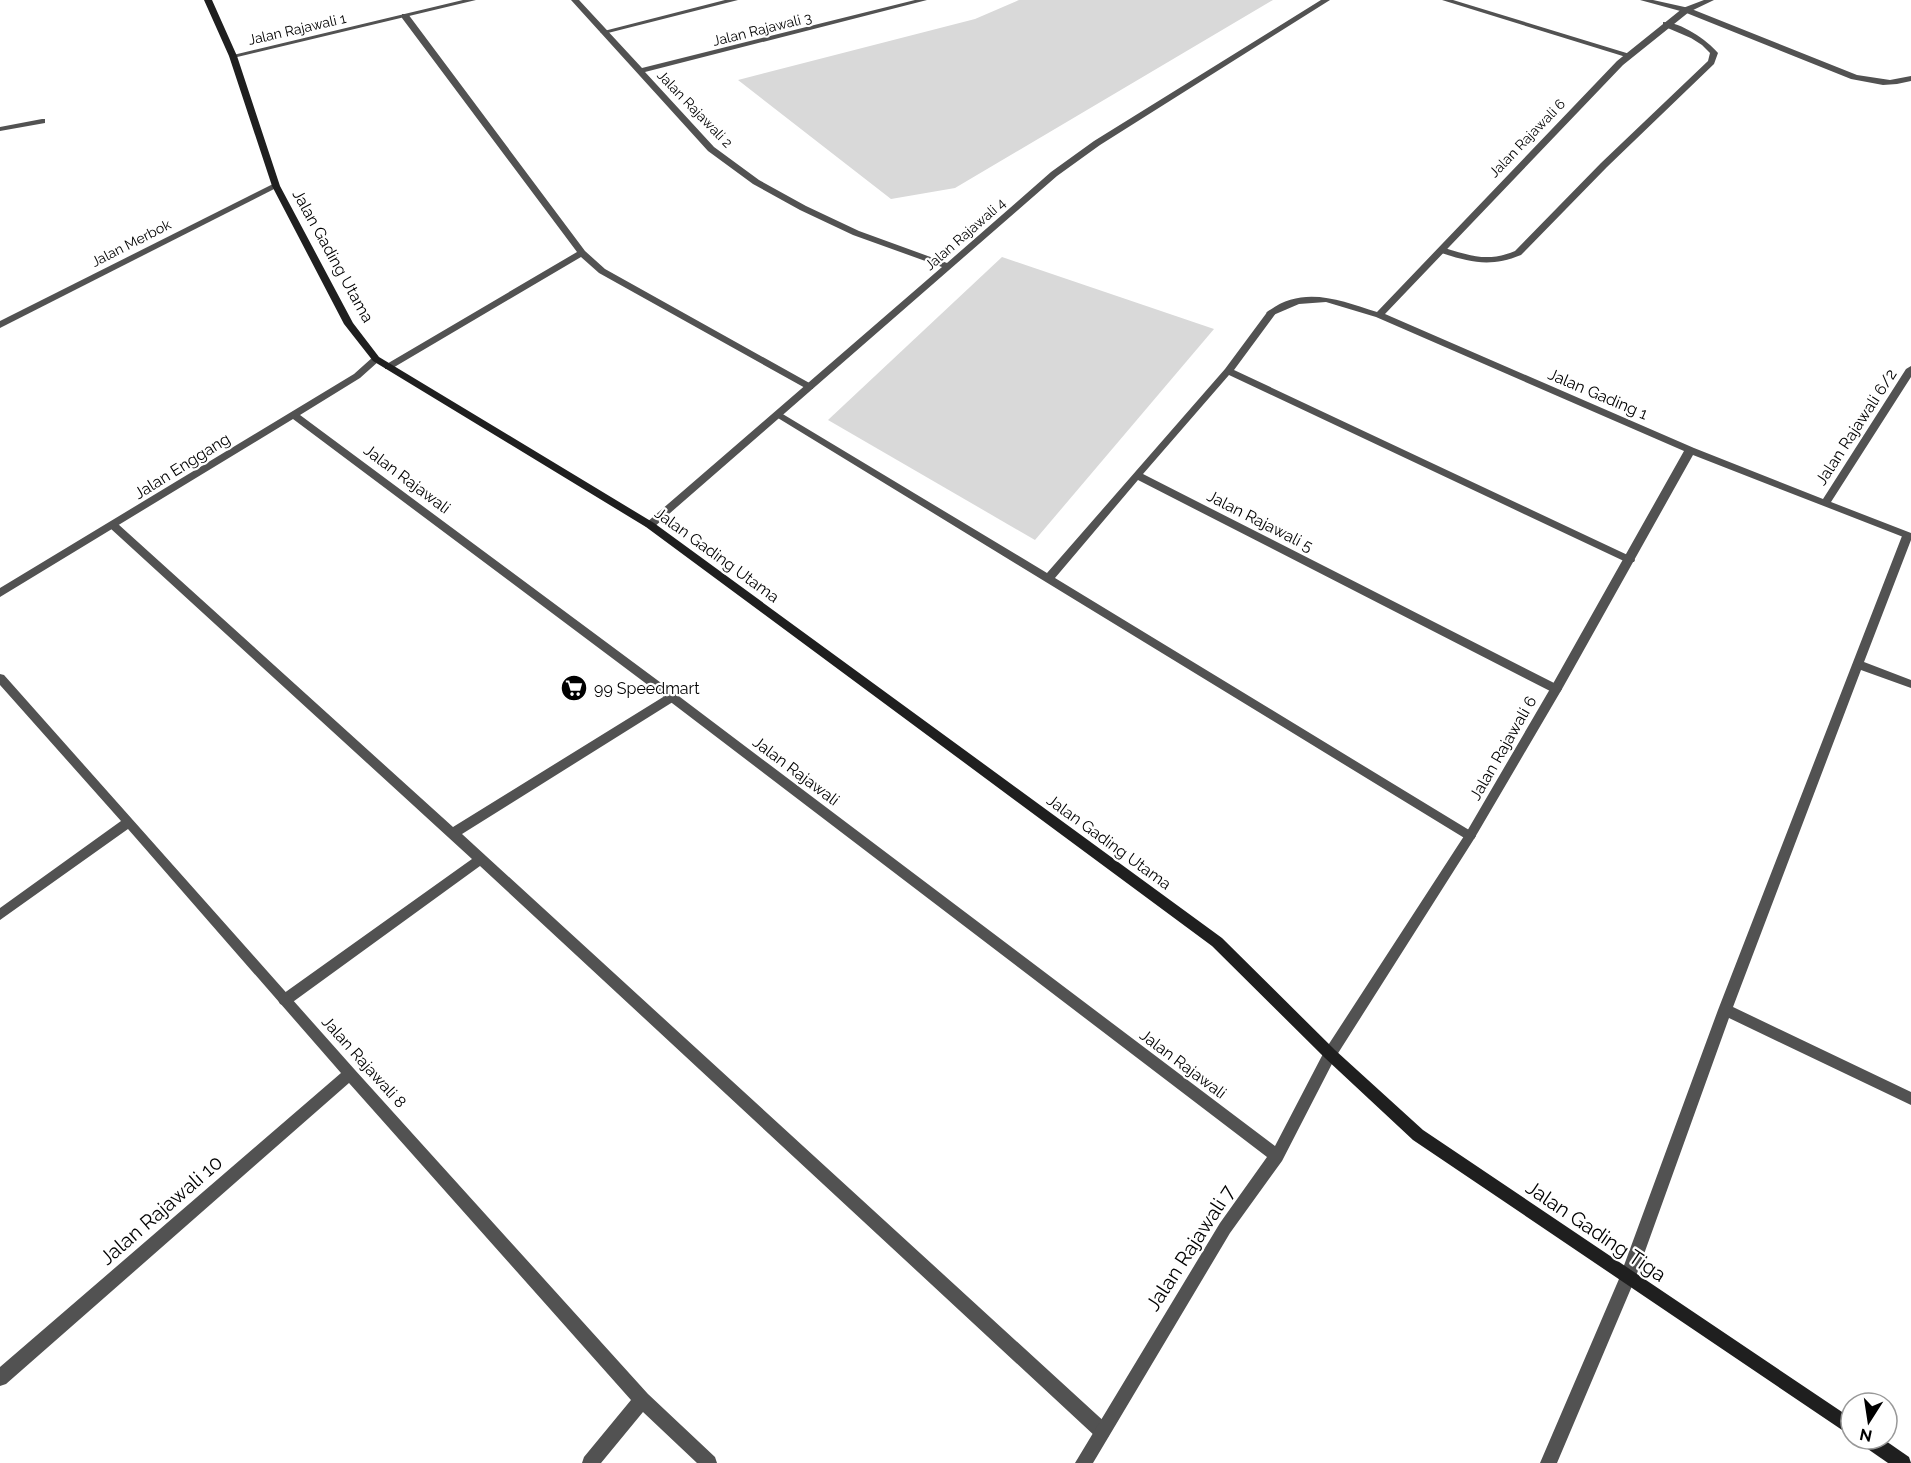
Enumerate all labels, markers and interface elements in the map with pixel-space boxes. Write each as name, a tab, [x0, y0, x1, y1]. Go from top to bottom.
street label: Jalan Rajawali 3	[711, 9, 813, 49]
street label: Jalan Rajawali 1	[247, 10, 347, 48]
street label: Jalan Rajawali 2	[654, 67, 736, 151]
street label: Jalan Rajawali 6	[1486, 96, 1568, 180]
street label: Jalan Gading Utama	[289, 186, 377, 326]
street label: Jalan Rajawali 4	[921, 194, 1009, 273]
street label: Jalan Merbok	[89, 216, 174, 270]
street label: Jalan Gading 1	[1545, 364, 1651, 424]
street label: Jalan Rajawali 6/2	[1811, 365, 1901, 489]
street label: Jalan Enggang	[131, 429, 233, 503]
street label: Jalan Rajawali	[360, 440, 454, 518]
street label: Jalan Rajawali 5	[1204, 486, 1316, 556]
street label: Jalan Gading Utama	[651, 503, 783, 607]
supermarket icon: 99 Speedmart	[559, 673, 589, 703]
place label: 99 Speedmart	[594, 679, 700, 698]
street label: Jalan Rajawali 6	[1466, 693, 1540, 803]
street label: Jalan Rajawali	[749, 732, 843, 810]
street label: Jalan Gading Utama	[1043, 790, 1175, 894]
street label: Jalan Rajawali 8	[318, 1012, 410, 1112]
street label: Jalan Rajawali	[1136, 1025, 1230, 1103]
street label: Jalan Rajawali 10	[95, 1150, 227, 1270]
street label: Jalan Gading Tiga	[1521, 1175, 1671, 1287]
street label: Jalan Rajawali 7	[1140, 1180, 1240, 1315]
north arrow	[1839, 1391, 1899, 1451]
text: N	[1858, 1425, 1874, 1446]

